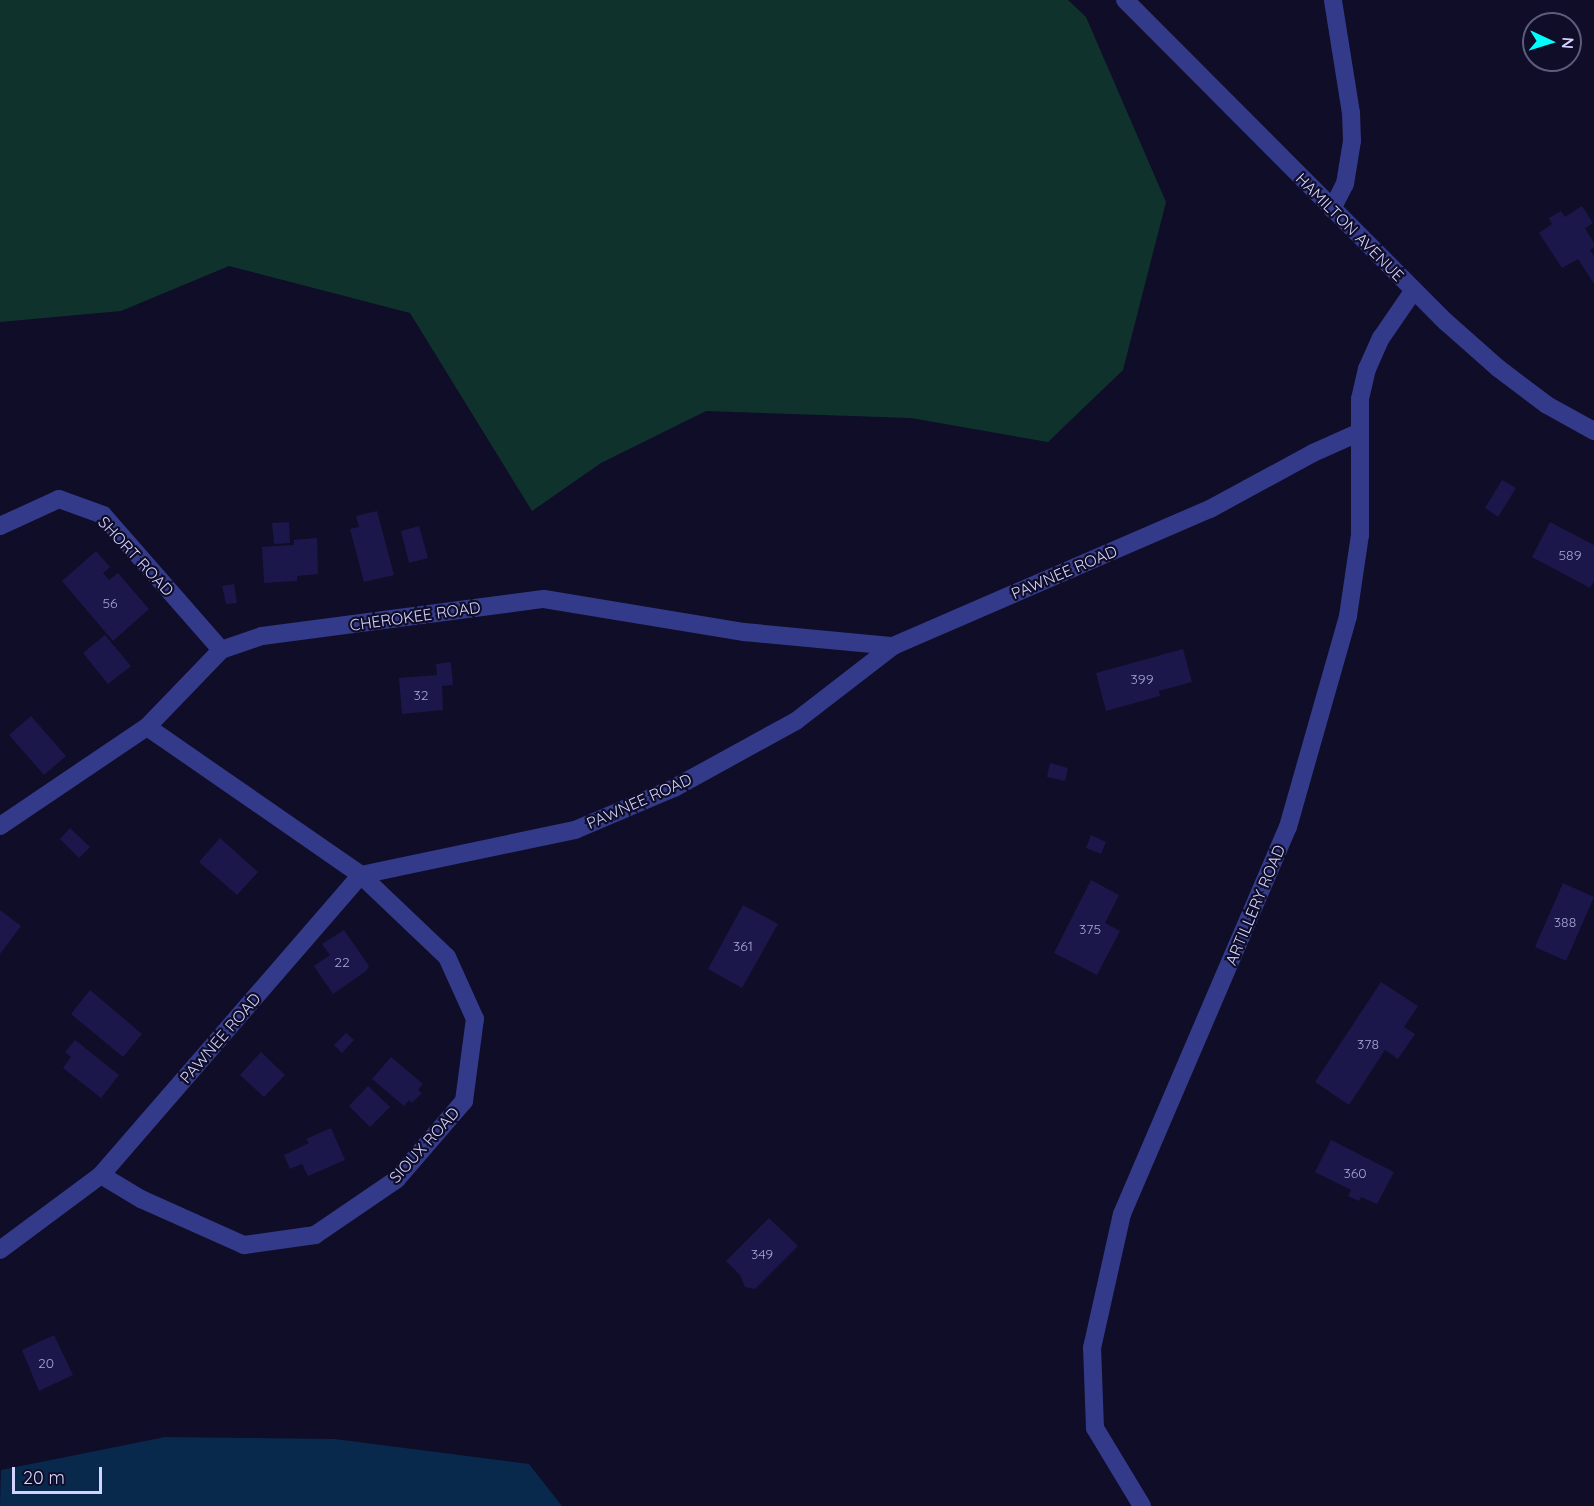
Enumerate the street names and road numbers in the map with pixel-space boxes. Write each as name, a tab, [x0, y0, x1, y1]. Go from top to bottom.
street label: HAMILTON AVENUE	[1292, 169, 1408, 285]
street label: SHORT ROAD	[94, 512, 178, 600]
street label: PAWNEE ROAD	[1008, 541, 1120, 603]
street label: CHEROKEE ROAD	[348, 597, 482, 635]
street label: PAWNEE ROAD	[583, 769, 695, 833]
street label: ARTILLERY ROAD	[1221, 842, 1289, 968]
street label: PAWNEE ROAD	[176, 989, 264, 1087]
street label: SIOUX ROAD	[385, 1103, 463, 1187]

